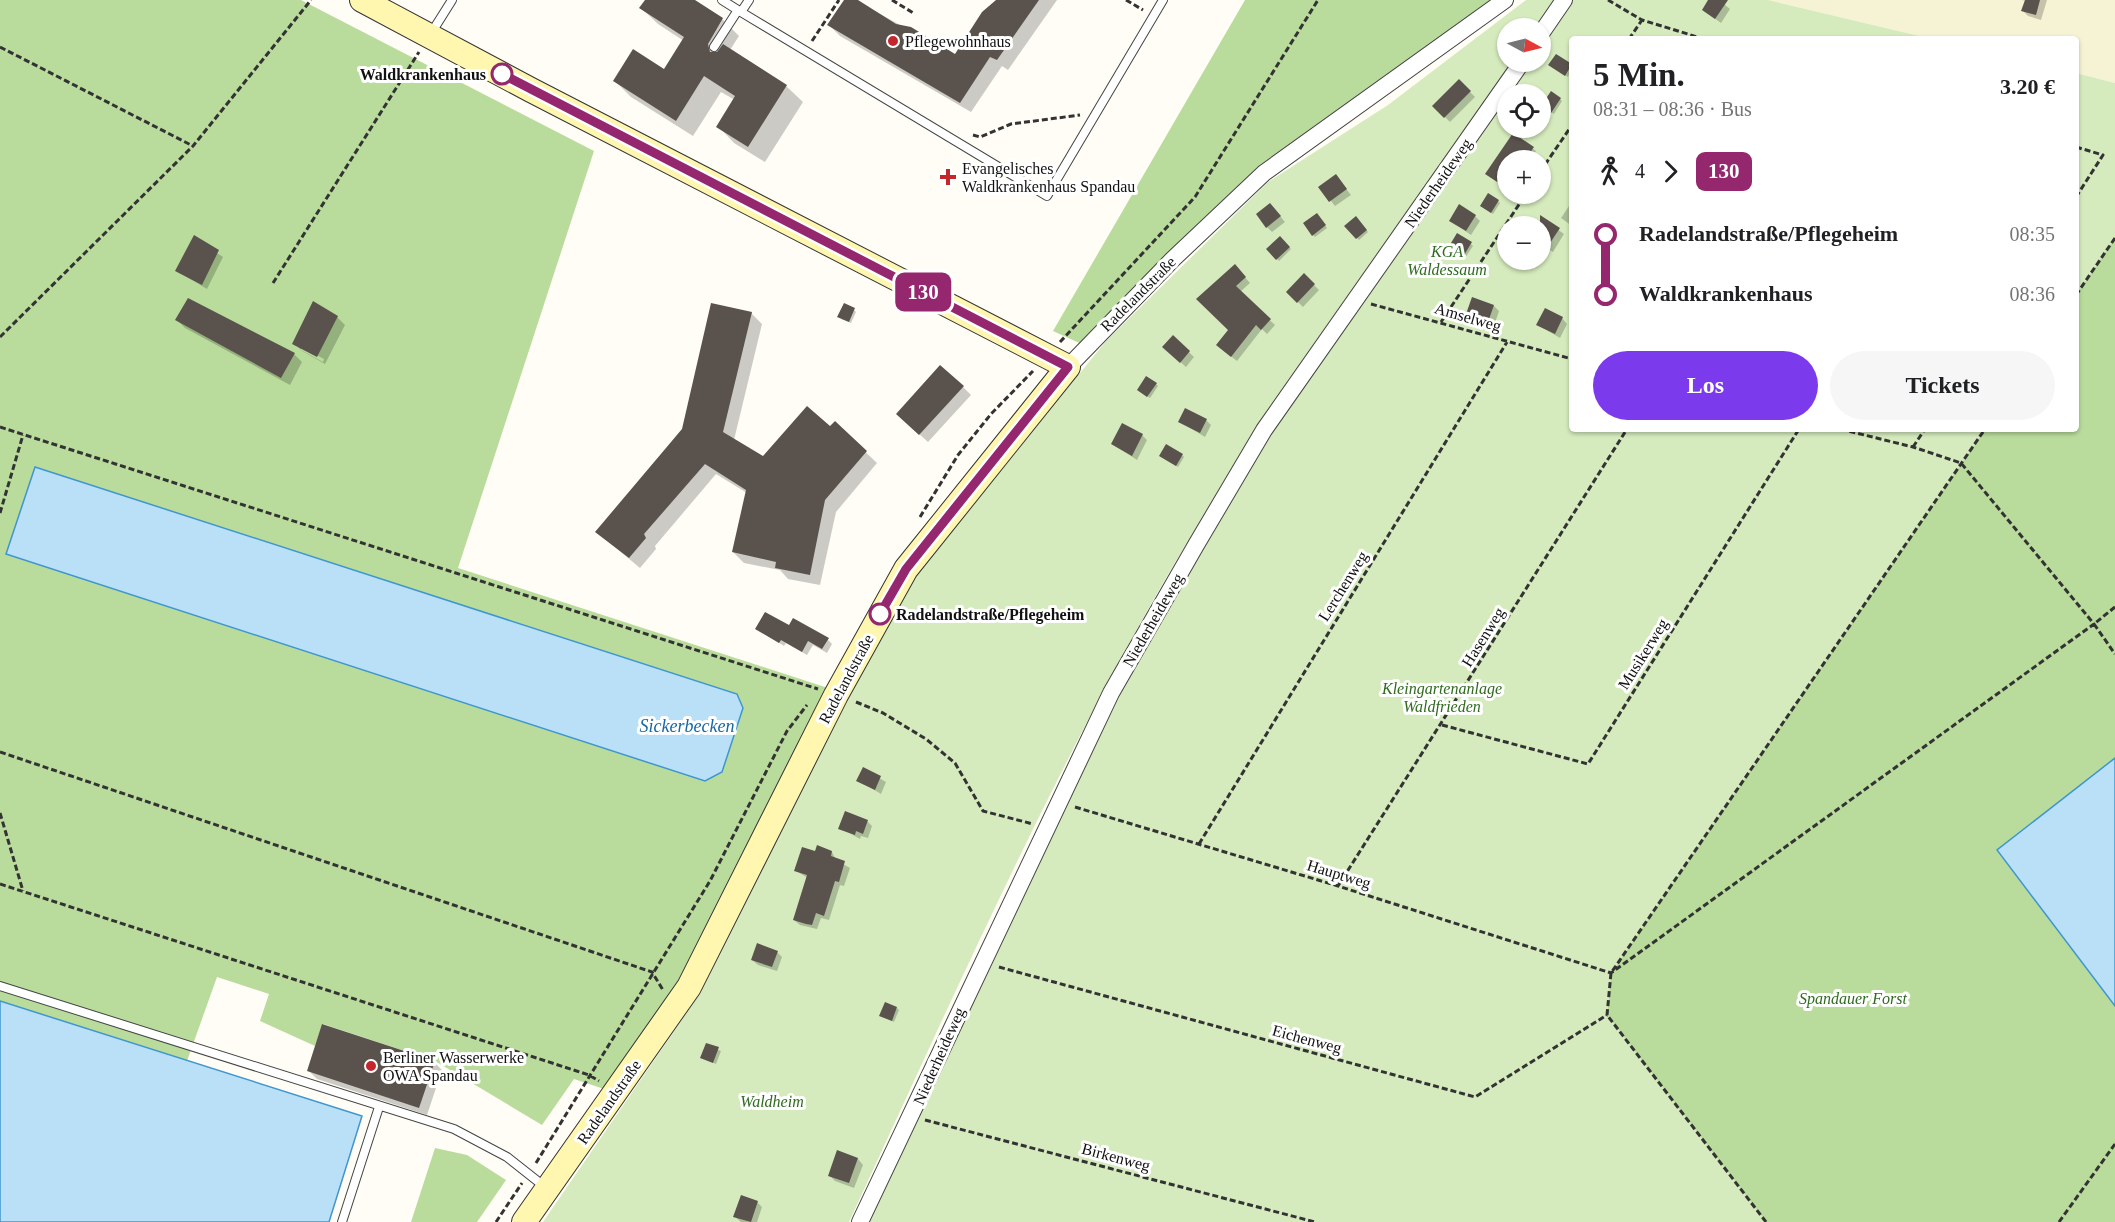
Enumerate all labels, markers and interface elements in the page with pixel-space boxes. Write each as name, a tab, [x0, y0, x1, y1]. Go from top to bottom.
north arrow	[1497, 18, 1551, 72]
map controls	[1497, 18, 1551, 270]
place label: Pflegewohnhaus	[905, 33, 1011, 51]
marker: Pflegewohnhaus	[886, 34, 900, 48]
text: 5 Min.	[1593, 57, 1685, 93]
marker: Waldkrankenhaus	[491, 63, 513, 85]
place label: Waldkrankenhaus	[360, 66, 486, 83]
text: 3.20 €	[2000, 74, 2055, 99]
button: locate	[1497, 84, 1551, 138]
text: 08:31 – 08:36 · Bus	[1593, 98, 1752, 120]
street label: Niederheideweg	[1401, 135, 1476, 231]
button: +	[1497, 150, 1551, 204]
icon: walk	[1593, 155, 1626, 188]
icon: forward	[1654, 155, 1687, 188]
text: 130	[1708, 159, 1740, 183]
place label: Evangelisches Waldkrankenhaus Spandau	[962, 160, 1135, 196]
text: 4	[1635, 160, 1645, 182]
marker: Evangelisches Waldkrankenhaus Spandau	[939, 168, 957, 186]
button: −	[1497, 216, 1551, 270]
text: Radelandstraße/Pflegeheim	[1639, 221, 1898, 246]
text: 08:35	[2009, 223, 2055, 245]
park label: KGA Waldessaum	[1407, 243, 1487, 278]
street label: Radelandstraße	[1097, 253, 1179, 335]
line badge: 130	[888, 272, 958, 312]
text: 130	[907, 280, 939, 304]
text: Waldkrankenhaus	[1639, 281, 1813, 306]
text: 08:36	[2009, 283, 2055, 305]
street label: Amselweg	[1432, 299, 1503, 336]
button: Los	[1593, 351, 1818, 420]
button: Tickets	[1830, 351, 2055, 420]
street label: Lerchenweg	[1315, 548, 1372, 625]
street label: Niederheideweg	[1119, 570, 1187, 670]
marker: Radelandstraße/Pflegeheim	[869, 603, 891, 625]
street label: Hasenweg	[1458, 604, 1509, 670]
place label: Radelandstraße/Pflegeheim	[896, 606, 1085, 624]
street label: Musikerweg	[1615, 616, 1672, 693]
street label: Radelandstraße	[815, 631, 877, 727]
park label: Kleingartenanlage Waldfrieden	[1381, 680, 1502, 716]
water label: Sickerbecken	[640, 716, 734, 736]
street label: Hauptweg	[1305, 856, 1373, 893]
park label: Spandauer Forst	[1799, 990, 1908, 1008]
street label: Niederheideweg	[910, 1005, 969, 1108]
street label: Eichenweg	[1270, 1022, 1344, 1057]
place label: Berliner Wasserwerke OWA Spandau	[383, 1049, 524, 1085]
street label: Radelandstraße	[574, 1057, 644, 1147]
marker: Berliner Wasserwerke OWA Spandau	[364, 1059, 378, 1073]
park label: Waldheim	[740, 1093, 804, 1110]
street label: Birkenweg	[1080, 1140, 1152, 1175]

